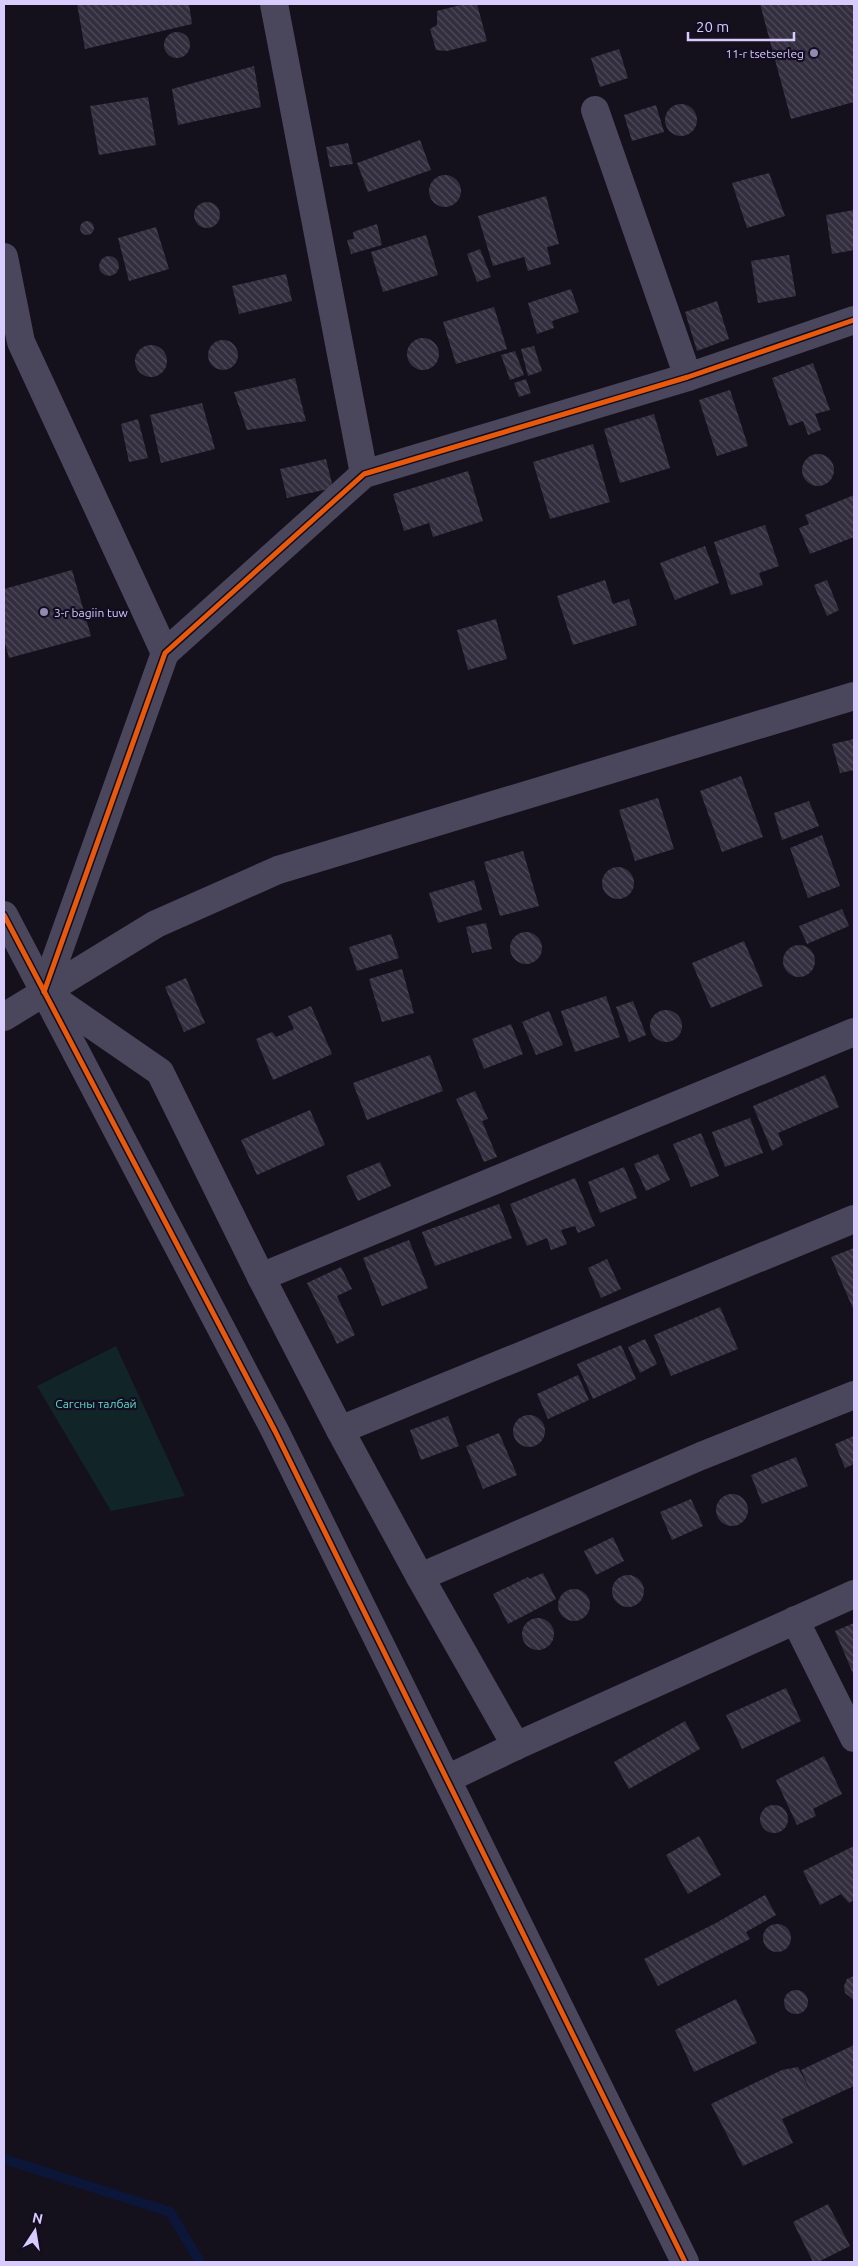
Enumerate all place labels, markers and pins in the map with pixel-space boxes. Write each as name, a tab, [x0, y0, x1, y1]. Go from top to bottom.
place label: 11-r tsetserleg	[725, 47, 804, 60]
marker: 11-r tsetserleg	[808, 47, 820, 59]
marker: 3-r bagiin tuw	[38, 606, 50, 618]
place label: 3-r bagiin tuw	[54, 606, 129, 619]

